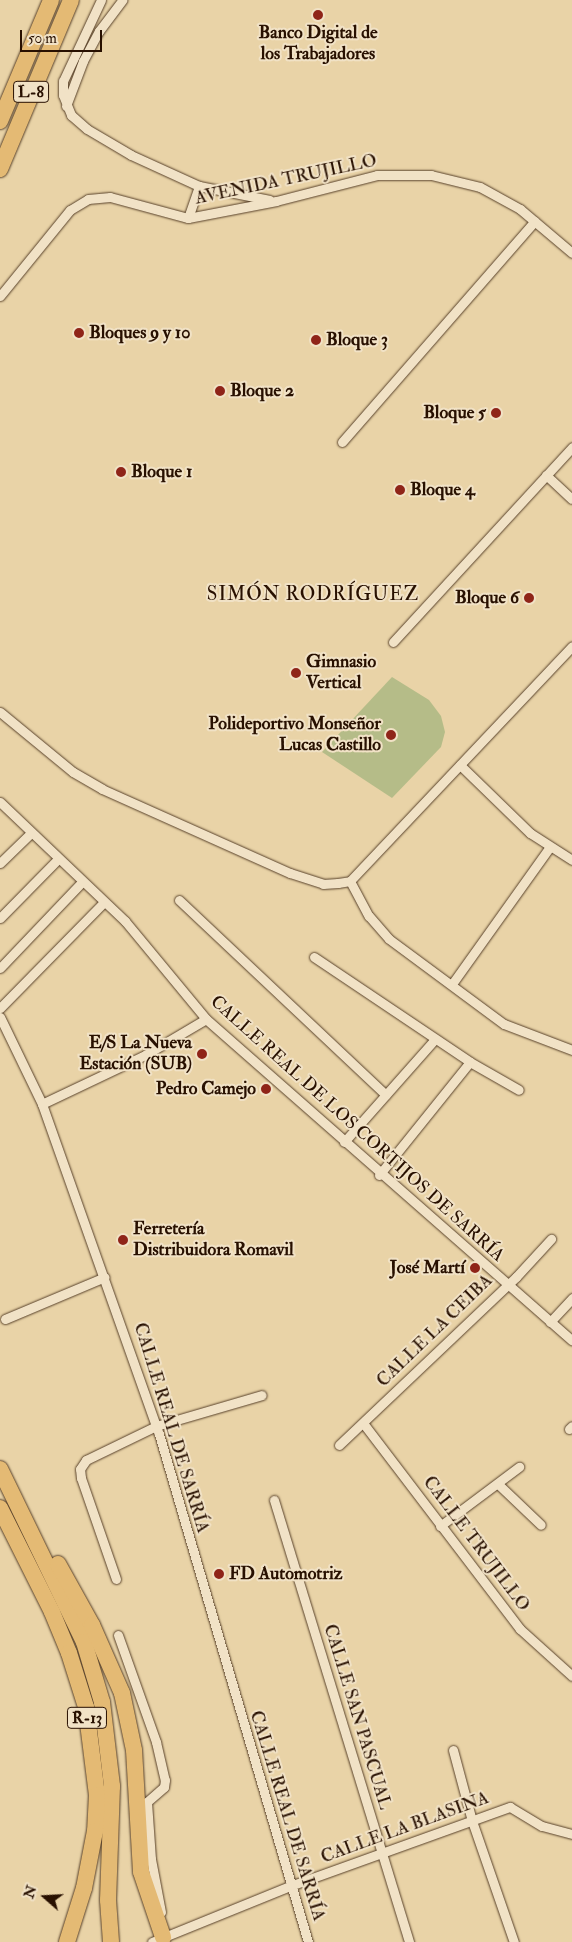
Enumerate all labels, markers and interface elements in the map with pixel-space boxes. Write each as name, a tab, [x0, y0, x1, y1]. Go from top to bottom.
marker: Banco Digital de los Trabajadores	[312, 9, 324, 21]
scale bar	[22, 20, 105, 52]
place label: Banco Digital de los Trabajadores	[258, 23, 378, 66]
text: 50 m	[28, 29, 57, 48]
road number: L-8	[12, 78, 50, 105]
street label: AVENIDA TRUJILLO	[193, 150, 379, 210]
place label: Bloques 9 y 10	[89, 322, 190, 344]
marker: Bloques 9 y 10	[73, 327, 85, 339]
place label: Bloque 3	[326, 329, 388, 351]
marker: Bloque 3	[310, 334, 322, 346]
place label: Bloque 2	[230, 380, 294, 402]
marker: Bloque 2	[214, 385, 226, 397]
place label: Bloque 5	[423, 402, 486, 424]
marker: Bloque 5	[490, 407, 502, 419]
place label: Bloque 1	[131, 461, 192, 483]
marker: Bloque 1	[115, 466, 127, 478]
place label: Bloque 4	[410, 479, 475, 501]
marker: Bloque 4	[394, 484, 406, 496]
district label: SIMÓN RODRÍGUEZ	[205, 584, 421, 606]
place label: Bloque 6	[455, 587, 519, 609]
marker: Bloque 6	[523, 592, 535, 604]
place label: Gimnasio Vertical	[306, 652, 376, 694]
marker: Gimnasio Vertical	[290, 667, 302, 679]
place label: Polideportivo Monseñor Lucas Castillo	[208, 714, 381, 756]
marker: Polideportivo Monseñor Lucas Castillo	[385, 729, 397, 741]
street label: CALLE REAL DE LOS CORTIJOS DE SARRÍA	[206, 991, 508, 1267]
place label: E/S La Nueva Estación (SUB)	[79, 1033, 192, 1076]
marker: E/S La Nueva Estación (SUB)	[196, 1048, 208, 1060]
place label: Pedro Camejo	[156, 1078, 256, 1100]
marker: Pedro Camejo	[260, 1083, 272, 1095]
place label: Ferretería Distribuidora Romavil	[133, 1219, 294, 1262]
marker: Ferretería Distribuidora Romavil	[117, 1234, 129, 1246]
place label: José Martí	[390, 1257, 465, 1279]
marker: José Martí	[469, 1262, 481, 1274]
street label: CALLE LA CEIBA	[373, 1270, 497, 1392]
street label: CALLE REAL DE SARRÍA	[129, 1320, 213, 1536]
street label: CALLE TRUJILLO	[418, 1472, 534, 1616]
place label: FD Automotriz	[229, 1563, 342, 1585]
marker: FD Automotriz	[213, 1568, 225, 1580]
street label: CALLE SAN PASCUAL	[319, 1622, 395, 1812]
road number: R-13	[66, 1705, 108, 1732]
street label: CALLE REAL DE SARRÍA	[245, 1708, 329, 1924]
street label: CALLE LA BLASINA	[318, 1788, 492, 1868]
north arrow	[20, 1872, 70, 1922]
text: N	[20, 1883, 40, 1901]

